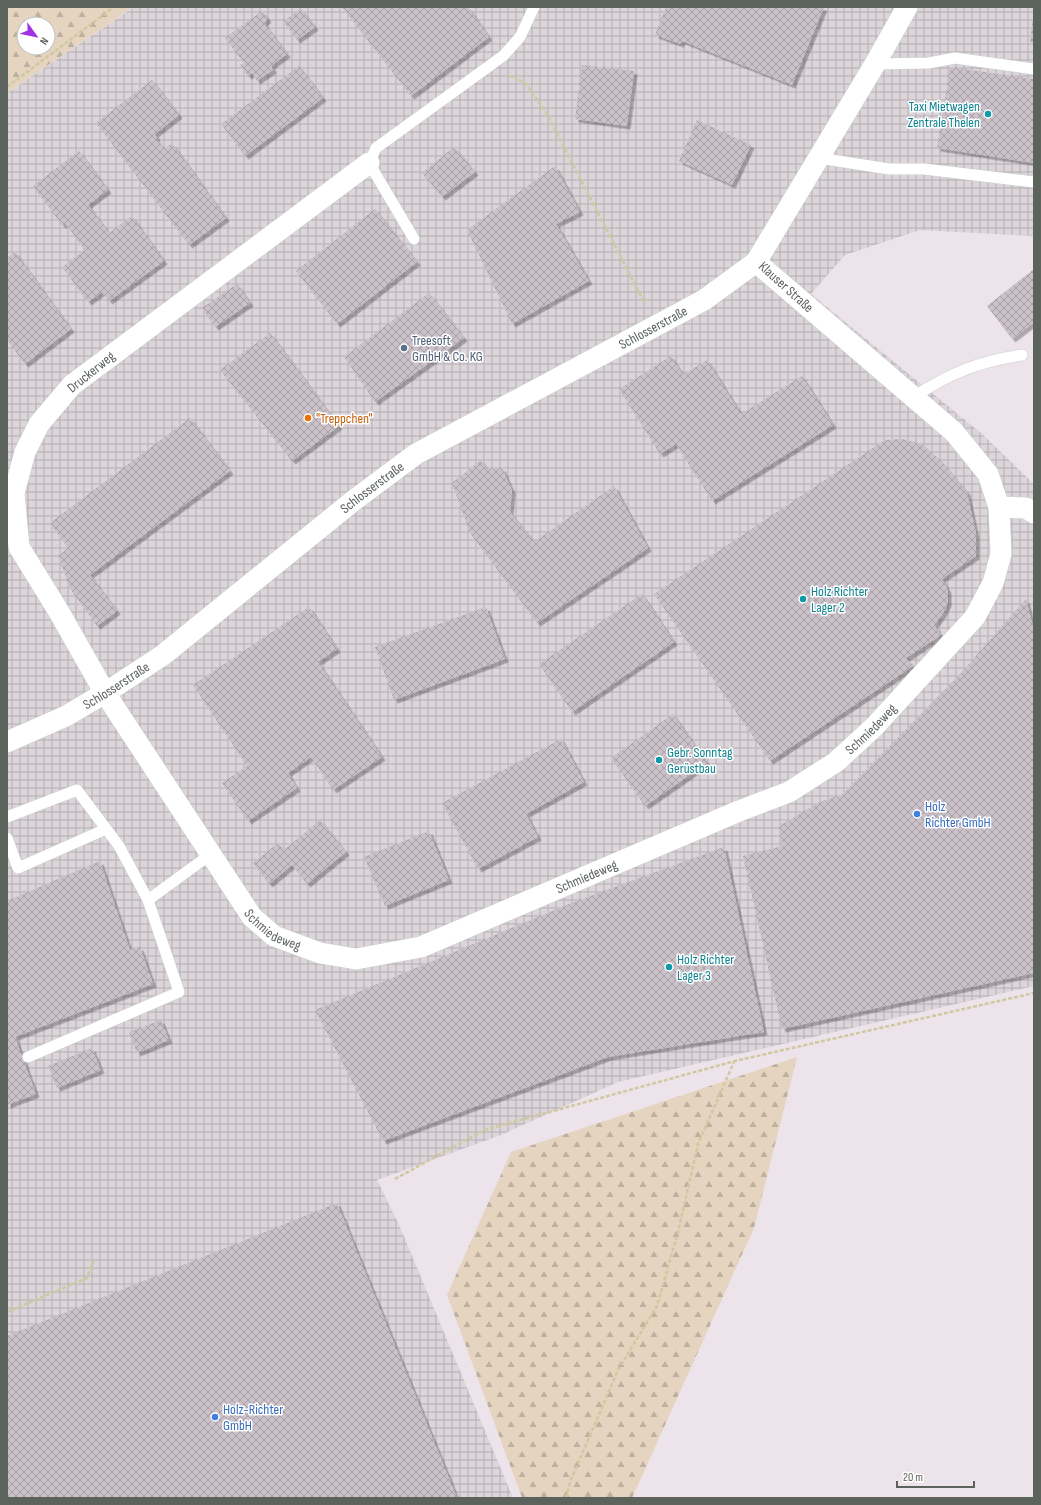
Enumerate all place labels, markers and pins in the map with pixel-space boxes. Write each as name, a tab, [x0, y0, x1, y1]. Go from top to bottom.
place label: Taxi Mietwagen Zentrale Thelen	[907, 98, 980, 131]
marker: Taxi Mietwagen Zentrale Thelen	[983, 109, 993, 119]
place label: Treesoft GmbH & Co. KG	[412, 332, 483, 365]
marker: Treesoft GmbH & Co. KG	[399, 343, 409, 353]
place label: "Treppchen"	[316, 410, 373, 427]
marker: "Treppchen"	[303, 413, 313, 423]
place label: Holz Richter Lager 2	[811, 583, 868, 616]
marker: Holz Richter Lager 2	[798, 594, 808, 604]
place label: Gebr. Sonntag Gerüstbau	[667, 744, 733, 777]
marker: Gebr. Sonntag Gerüstbau	[654, 755, 664, 765]
place label: Holz Richter GmbH	[925, 798, 991, 831]
marker: Holz Richter GmbH	[912, 809, 922, 819]
place label: Holz Richter Lager 3	[677, 951, 734, 984]
marker: Holz Richter Lager 3	[664, 962, 674, 972]
place label: Holz-Richter GmbH	[223, 1401, 283, 1434]
marker: Holz-Richter GmbH	[210, 1412, 220, 1422]

